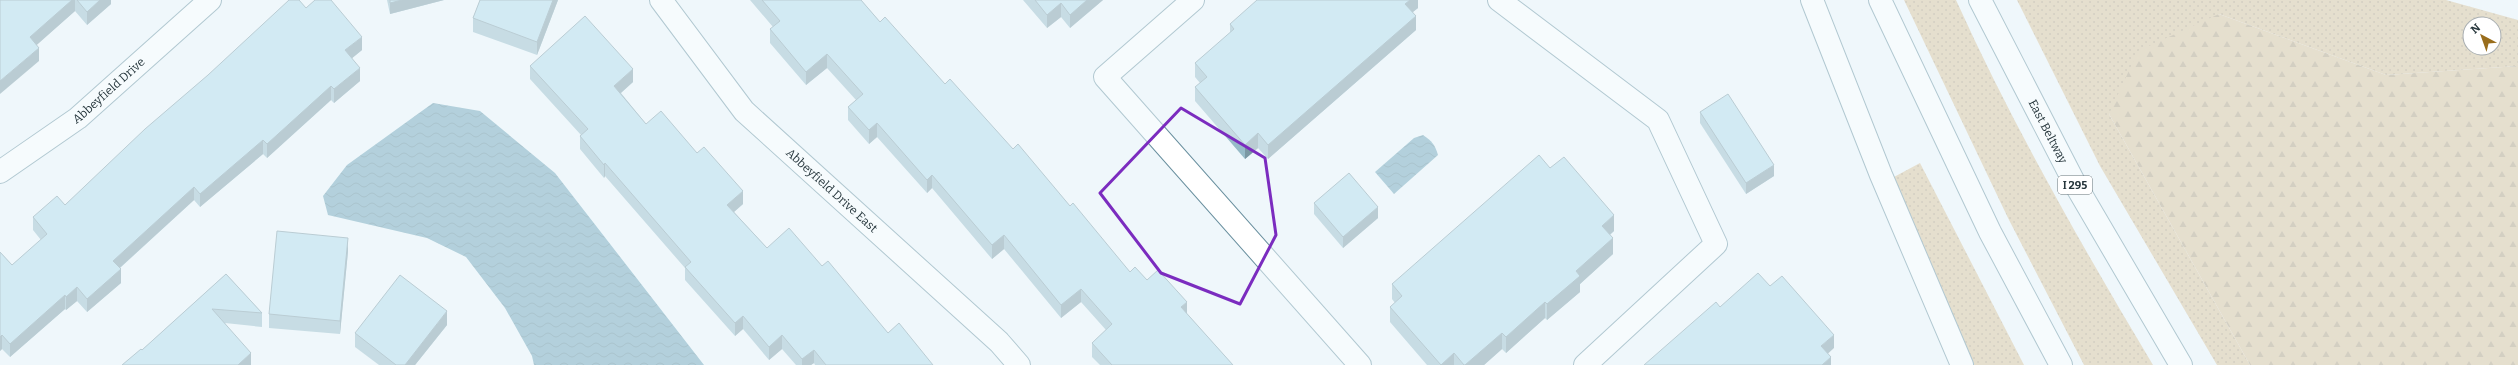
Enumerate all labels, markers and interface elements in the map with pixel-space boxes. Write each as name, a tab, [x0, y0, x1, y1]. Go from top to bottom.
north arrow	[2462, 16, 2502, 56]
text: N	[2468, 21, 2484, 37]
street label: Abbeyfield Drive	[70, 55, 148, 127]
street label: East Beltway	[2026, 97, 2071, 166]
street label: Abbeyfield Drive East	[783, 146, 881, 236]
road number: I 295	[2058, 176, 2092, 194]

